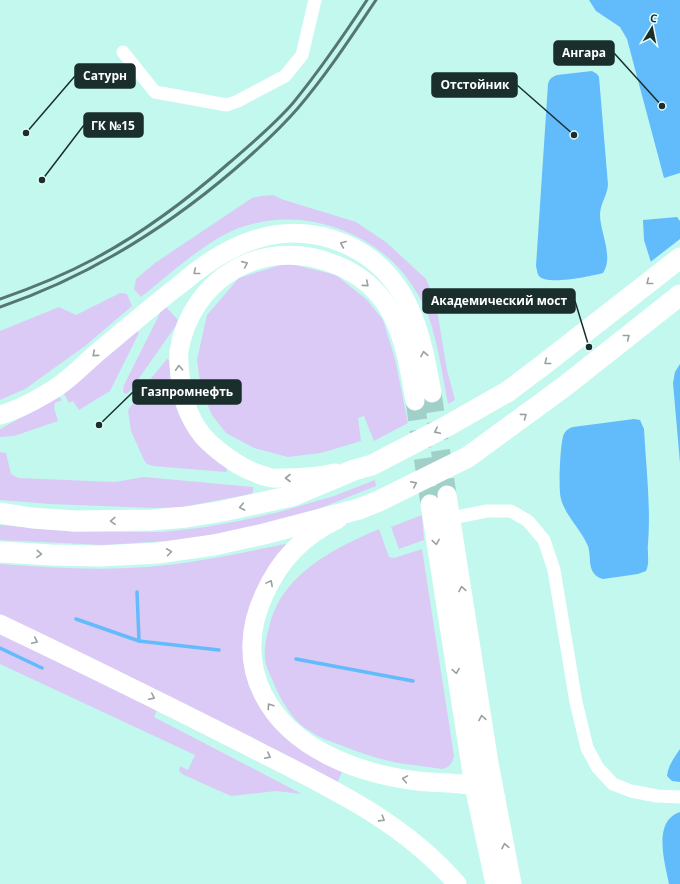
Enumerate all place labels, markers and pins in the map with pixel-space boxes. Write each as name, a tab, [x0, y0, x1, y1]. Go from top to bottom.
callout: Ангара	[554, 41, 614, 65]
callout: Сатурн	[75, 64, 135, 88]
callout: Отстойник	[432, 73, 517, 97]
callout: ГК №15	[84, 113, 143, 137]
callout: Академический мост	[423, 289, 575, 313]
callout: Газпромнефть	[133, 380, 241, 404]

